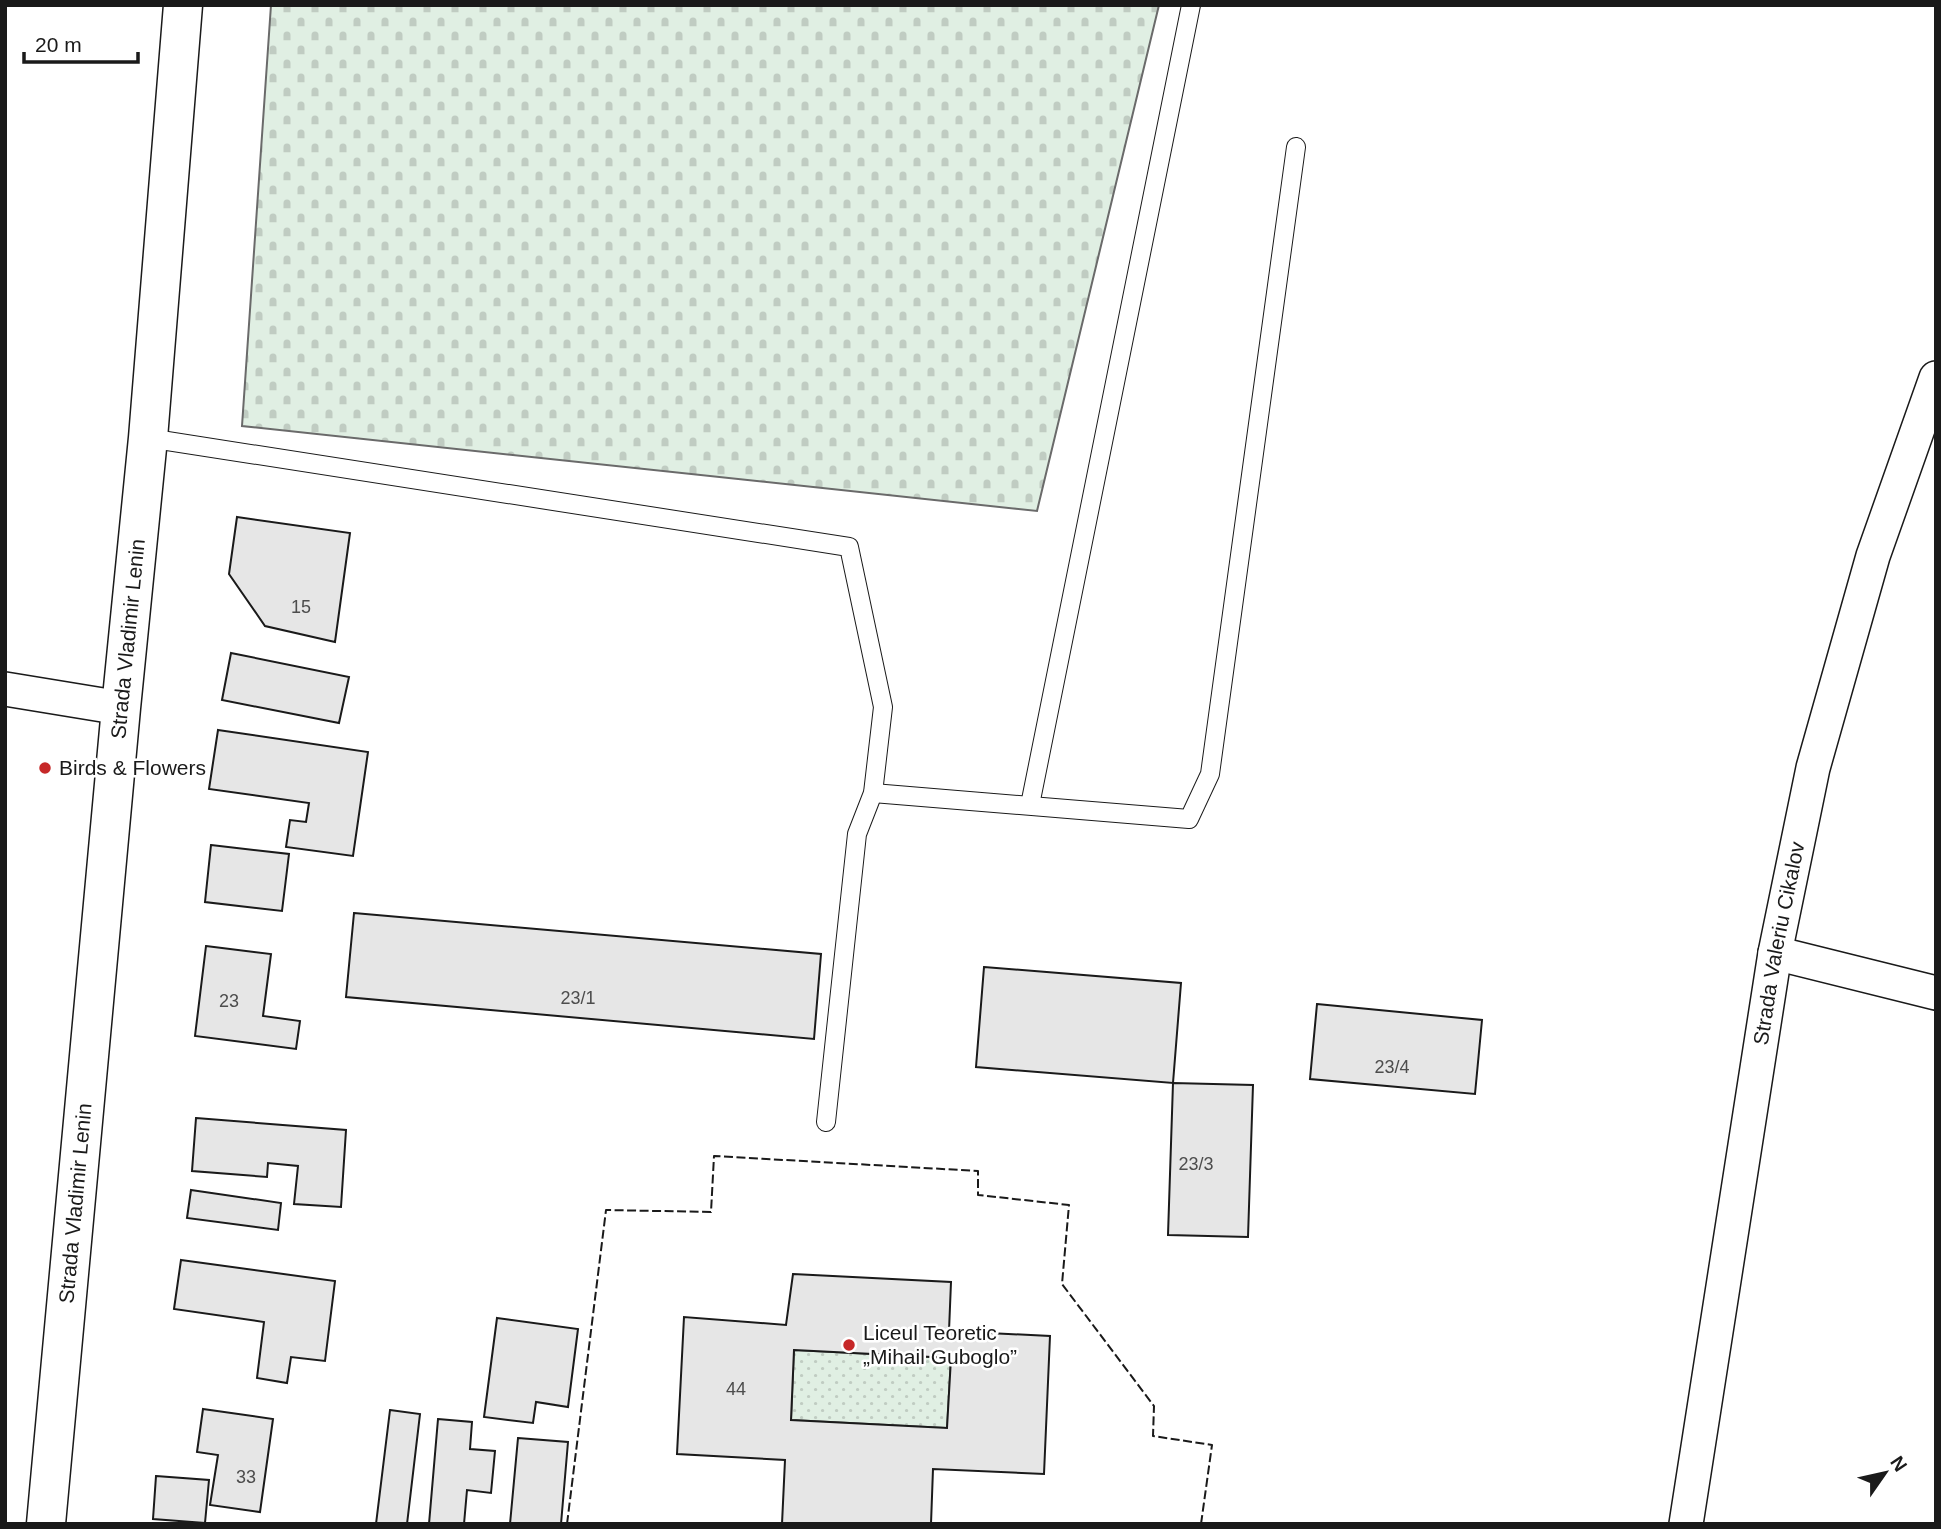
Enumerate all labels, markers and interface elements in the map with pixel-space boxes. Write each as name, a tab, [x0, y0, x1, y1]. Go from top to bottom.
scale bar	[24, 21, 138, 65]
text: 20 m	[35, 33, 82, 56]
street label: Strada Vladimir Lenin	[106, 538, 149, 740]
house number: 15	[291, 597, 311, 617]
place label: Birds & Flowers	[59, 756, 206, 779]
marker: Birds & Flowers	[37, 760, 53, 776]
street label: Strada Valeriu Cikalov	[1749, 839, 1809, 1047]
house number: 23/1	[560, 988, 596, 1008]
house number: 23	[219, 991, 239, 1011]
house number: 23/4	[1374, 1057, 1410, 1077]
street label: Strada Vladimir Lenin	[54, 1102, 96, 1304]
house number: 23/3	[1178, 1154, 1214, 1174]
place label: Liceul Teoretic „Mihail Guboglo”	[863, 1321, 1017, 1368]
marker: Liceul Teoretic „Mihail Guboglo”	[841, 1337, 857, 1353]
house number: 44	[726, 1379, 746, 1399]
north arrow	[1850, 1438, 1920, 1508]
text: N	[1886, 1452, 1911, 1475]
house number: 33	[236, 1467, 256, 1487]

